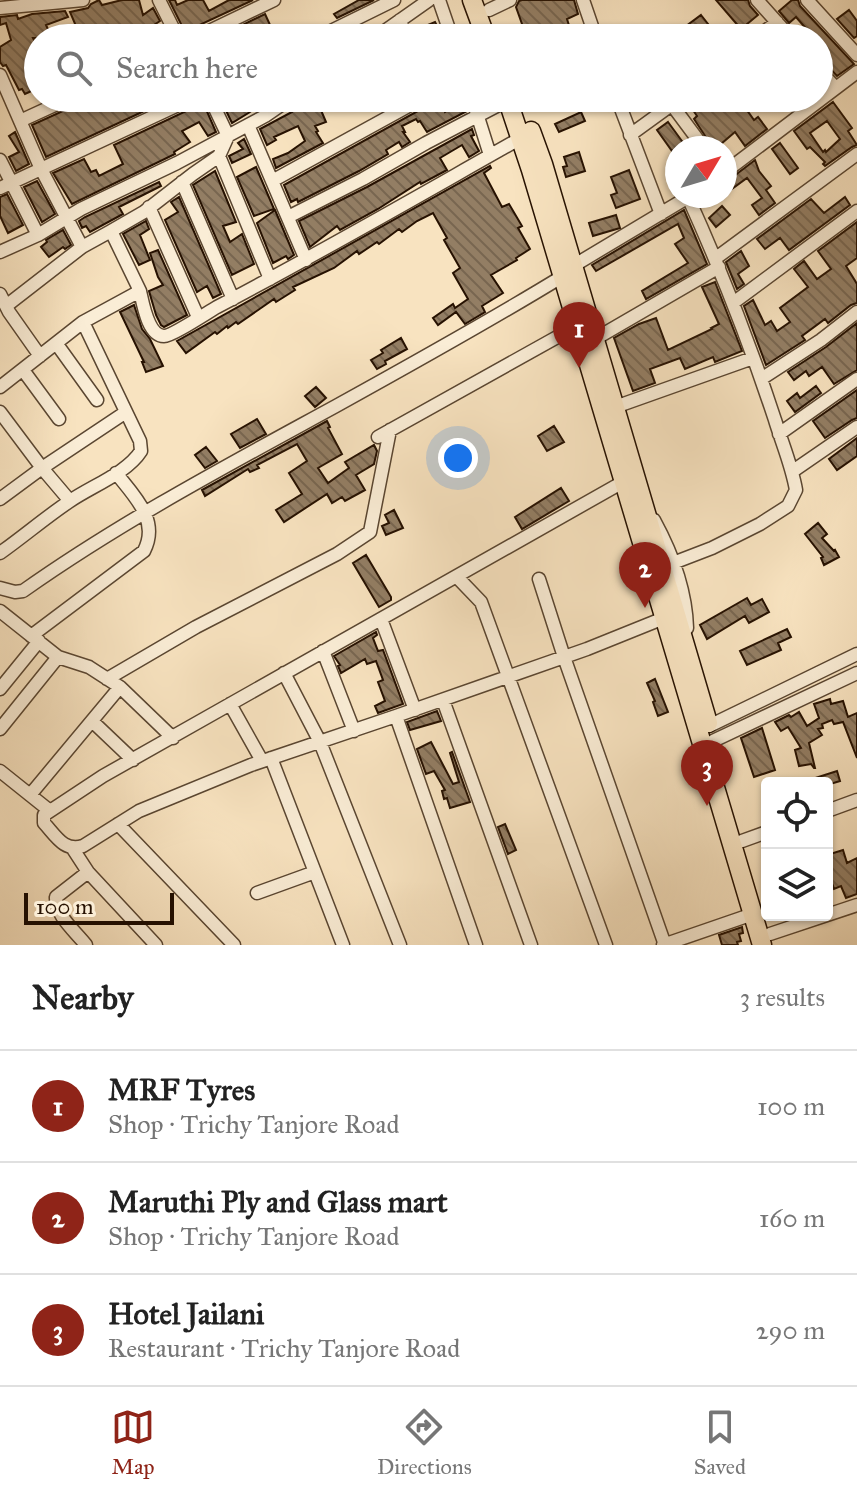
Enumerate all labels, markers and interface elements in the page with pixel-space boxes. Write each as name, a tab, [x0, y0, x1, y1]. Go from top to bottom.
search box	[24, 24, 833, 112]
icon: search	[52, 46, 96, 90]
text: Search here	[116, 50, 258, 86]
north arrow	[665, 136, 737, 208]
pin: 1	[553, 302, 605, 368]
your location	[438, 438, 478, 478]
pin: 2	[619, 542, 671, 608]
pin: 3	[681, 740, 733, 806]
map controls	[761, 777, 833, 921]
button: locate	[761, 777, 833, 849]
button: layers	[761, 849, 833, 921]
scale bar	[24, 889, 174, 925]
text: 100 m	[36, 893, 93, 920]
text: Nearby	[32, 977, 134, 1018]
text: 3 results	[740, 981, 825, 1013]
text: MRF Tyres	[108, 1072, 255, 1108]
text: 1	[53, 1090, 63, 1122]
text: 100 m	[757, 1090, 825, 1122]
text: Shop · Trichy Tanjore Road	[108, 1108, 399, 1140]
text: Maruthi Ply and Glass mart	[108, 1184, 448, 1220]
text: 2	[52, 1202, 64, 1234]
text: 160 m	[759, 1202, 825, 1234]
text: Shop · Trichy Tanjore Road	[108, 1220, 399, 1252]
text: Hotel Jailani	[108, 1296, 264, 1332]
text: 3	[53, 1314, 63, 1346]
text: 290 m	[756, 1314, 825, 1346]
text: Restaurant · Trichy Tanjore Road	[108, 1332, 460, 1364]
tab: Map	[111, 1405, 155, 1480]
tab: Directions	[377, 1405, 472, 1480]
tab: Saved	[694, 1405, 746, 1480]

